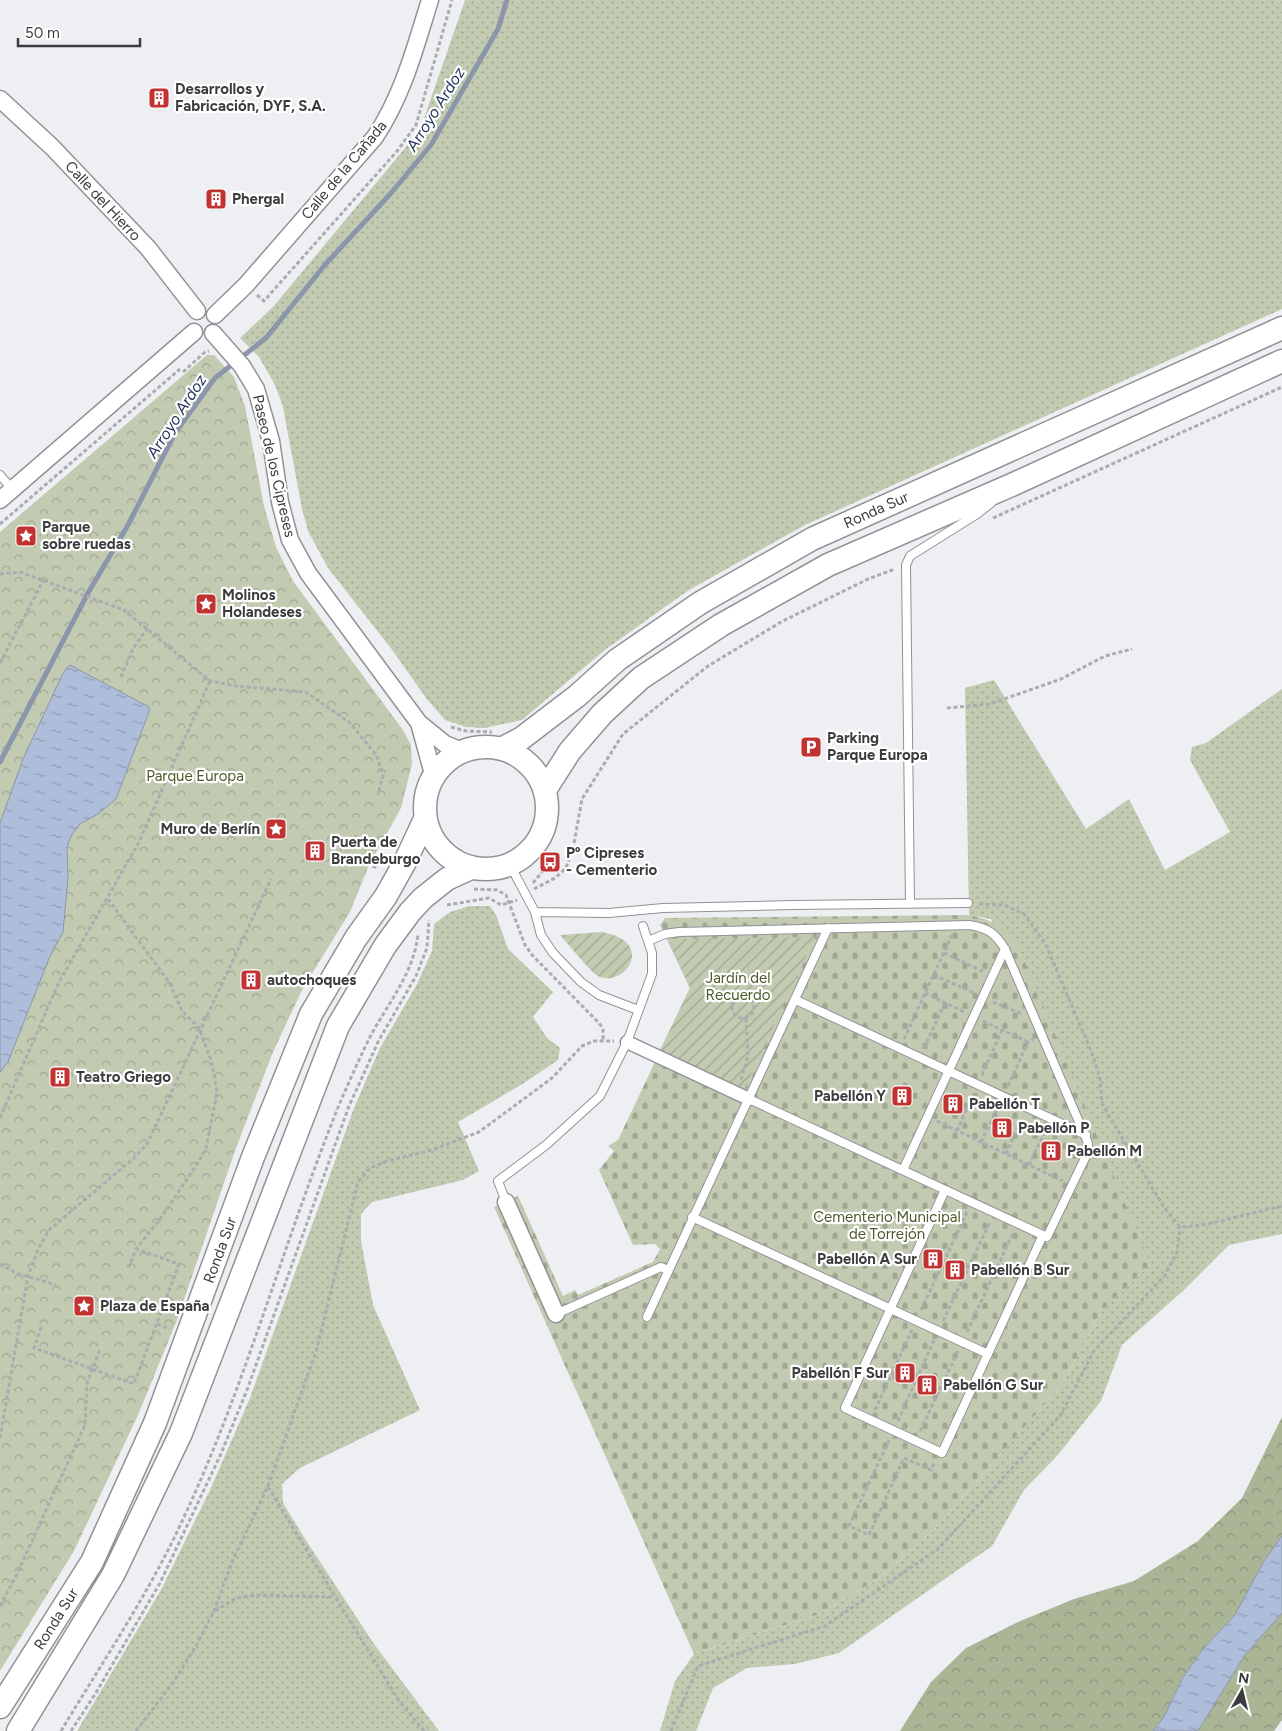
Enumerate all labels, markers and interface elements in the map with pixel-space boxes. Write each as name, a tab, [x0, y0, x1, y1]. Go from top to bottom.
scale bar	[18, 15, 140, 47]
text: 50 m	[25, 24, 60, 42]
water label: Arroyo Ardoz	[402, 64, 469, 156]
place label: Desarrollos y Fabricación, DYF, S.A.	[175, 80, 326, 115]
building icon: Desarrollos y Fabricación, DYF, S.A.	[147, 86, 171, 110]
street label: Calle de la Cañada	[297, 117, 391, 223]
street label: Calle del Hierro	[61, 157, 145, 245]
building icon: Phergal	[204, 187, 228, 211]
place label: Phergal	[232, 190, 284, 208]
water label: Arroyo Ardoz	[142, 371, 210, 462]
street label: Paseo de los Cipreses	[249, 393, 299, 539]
street label: Ronda Sur	[841, 488, 911, 532]
place label: Parque sobre ruedas	[42, 518, 131, 553]
place icon: Parque sobre ruedas	[14, 524, 38, 548]
place label: Molinos Holandeses	[222, 586, 302, 621]
place icon: Molinos Holandeses	[194, 592, 218, 616]
place label: Parking Parque Europa	[827, 729, 928, 764]
parking icon: Parking Parque Europa	[799, 735, 823, 759]
park label: Parque Europa	[146, 767, 244, 785]
place icon: Muro de Berlín	[264, 817, 288, 841]
place label: Muro de Berlín	[161, 820, 260, 838]
place label: Puerta de Brandeburgo	[331, 833, 421, 868]
building icon: Puerta de Brandeburgo	[303, 839, 327, 863]
place label: Pº Cipreses - Cementerio	[566, 844, 658, 879]
bus stop icon: Pº Cipreses - Cementerio	[538, 850, 562, 874]
building icon: autochoques	[239, 968, 263, 992]
park label: Jardín del Recuerdo	[705, 969, 771, 1004]
place label: autochoques	[267, 971, 356, 989]
building icon: Teatro Griego	[48, 1065, 72, 1089]
place label: Teatro Griego	[76, 1068, 171, 1086]
building icon: Pabellón Y	[890, 1084, 914, 1108]
place label: Pabellón Y	[814, 1087, 886, 1105]
building icon: Pabellón T	[941, 1092, 965, 1116]
place label: Pabellón T	[969, 1095, 1040, 1113]
building icon: Pabellón P	[990, 1116, 1014, 1140]
place label: Pabellón P	[1018, 1119, 1089, 1137]
building icon: Pabellón M	[1039, 1139, 1063, 1163]
place label: Pabellón M	[1067, 1142, 1142, 1160]
park label: Cementerio Municipal de Torrejón	[813, 1208, 961, 1243]
street label: Ronda Sur	[200, 1214, 240, 1286]
building icon: Pabellón A Sur	[921, 1247, 945, 1271]
place label: Pabellón A Sur	[817, 1250, 917, 1268]
building icon: Pabellón B Sur	[943, 1258, 967, 1282]
place label: Pabellón B Sur	[971, 1261, 1070, 1279]
place icon: Plaza de España	[72, 1294, 96, 1318]
place label: Plaza de España	[100, 1297, 210, 1315]
building icon: Pabellón F Sur	[893, 1361, 917, 1385]
place label: Pabellón F Sur	[791, 1364, 889, 1382]
building icon: Pabellón G Sur	[915, 1373, 939, 1397]
place label: Pabellón G Sur	[943, 1376, 1044, 1394]
street label: Ronda Sur	[30, 1585, 82, 1653]
north arrow	[1217, 1666, 1267, 1716]
text: N	[1237, 1669, 1250, 1688]

